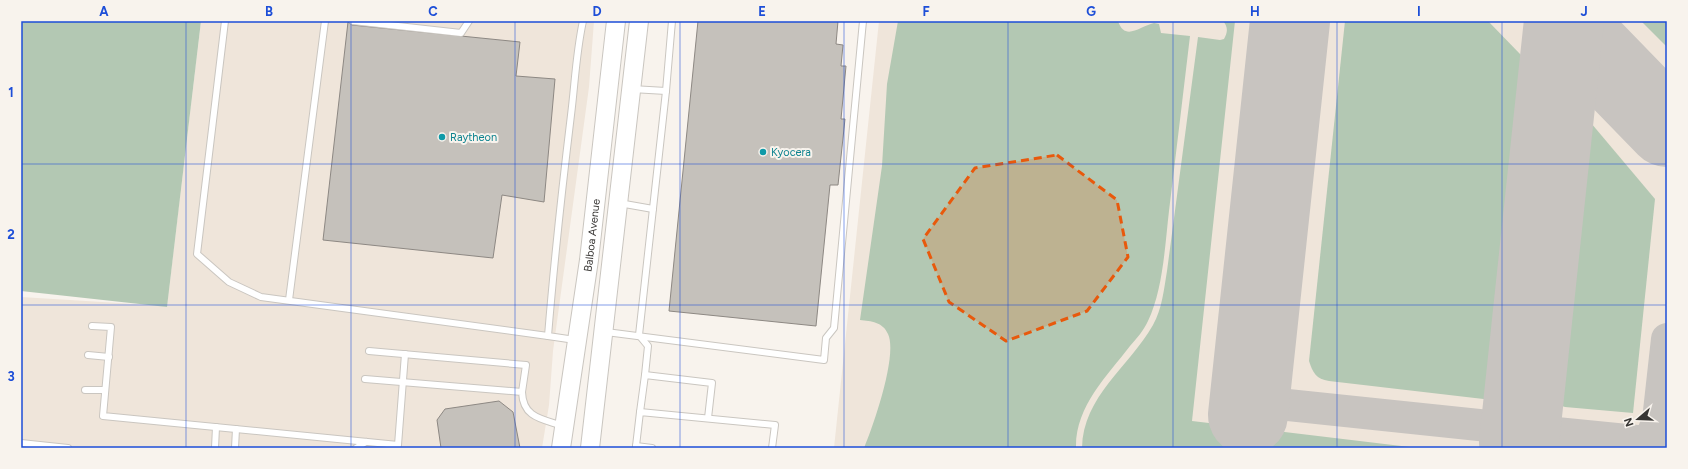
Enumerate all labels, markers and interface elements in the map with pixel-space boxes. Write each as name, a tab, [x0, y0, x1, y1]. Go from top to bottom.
text: A	[99, 4, 109, 19]
text: B	[265, 4, 273, 19]
text: C	[428, 4, 438, 19]
text: D	[592, 4, 602, 19]
text: E	[758, 4, 766, 19]
text: F	[922, 4, 930, 19]
text: G	[1086, 4, 1096, 19]
text: H	[1250, 4, 1260, 19]
text: I	[1417, 4, 1421, 19]
text: J	[1580, 4, 1588, 19]
text: 1	[8, 85, 14, 100]
place label: Raytheon	[450, 131, 497, 144]
marker: Raytheon	[437, 132, 447, 142]
place label: Kyocera	[771, 146, 811, 159]
marker: Kyocera	[758, 147, 768, 157]
street label: Balboa Avenue	[581, 198, 602, 273]
text: 2	[7, 227, 15, 242]
text: 3	[7, 369, 15, 384]
north arrow	[1618, 399, 1658, 439]
text: N	[1621, 416, 1637, 428]

